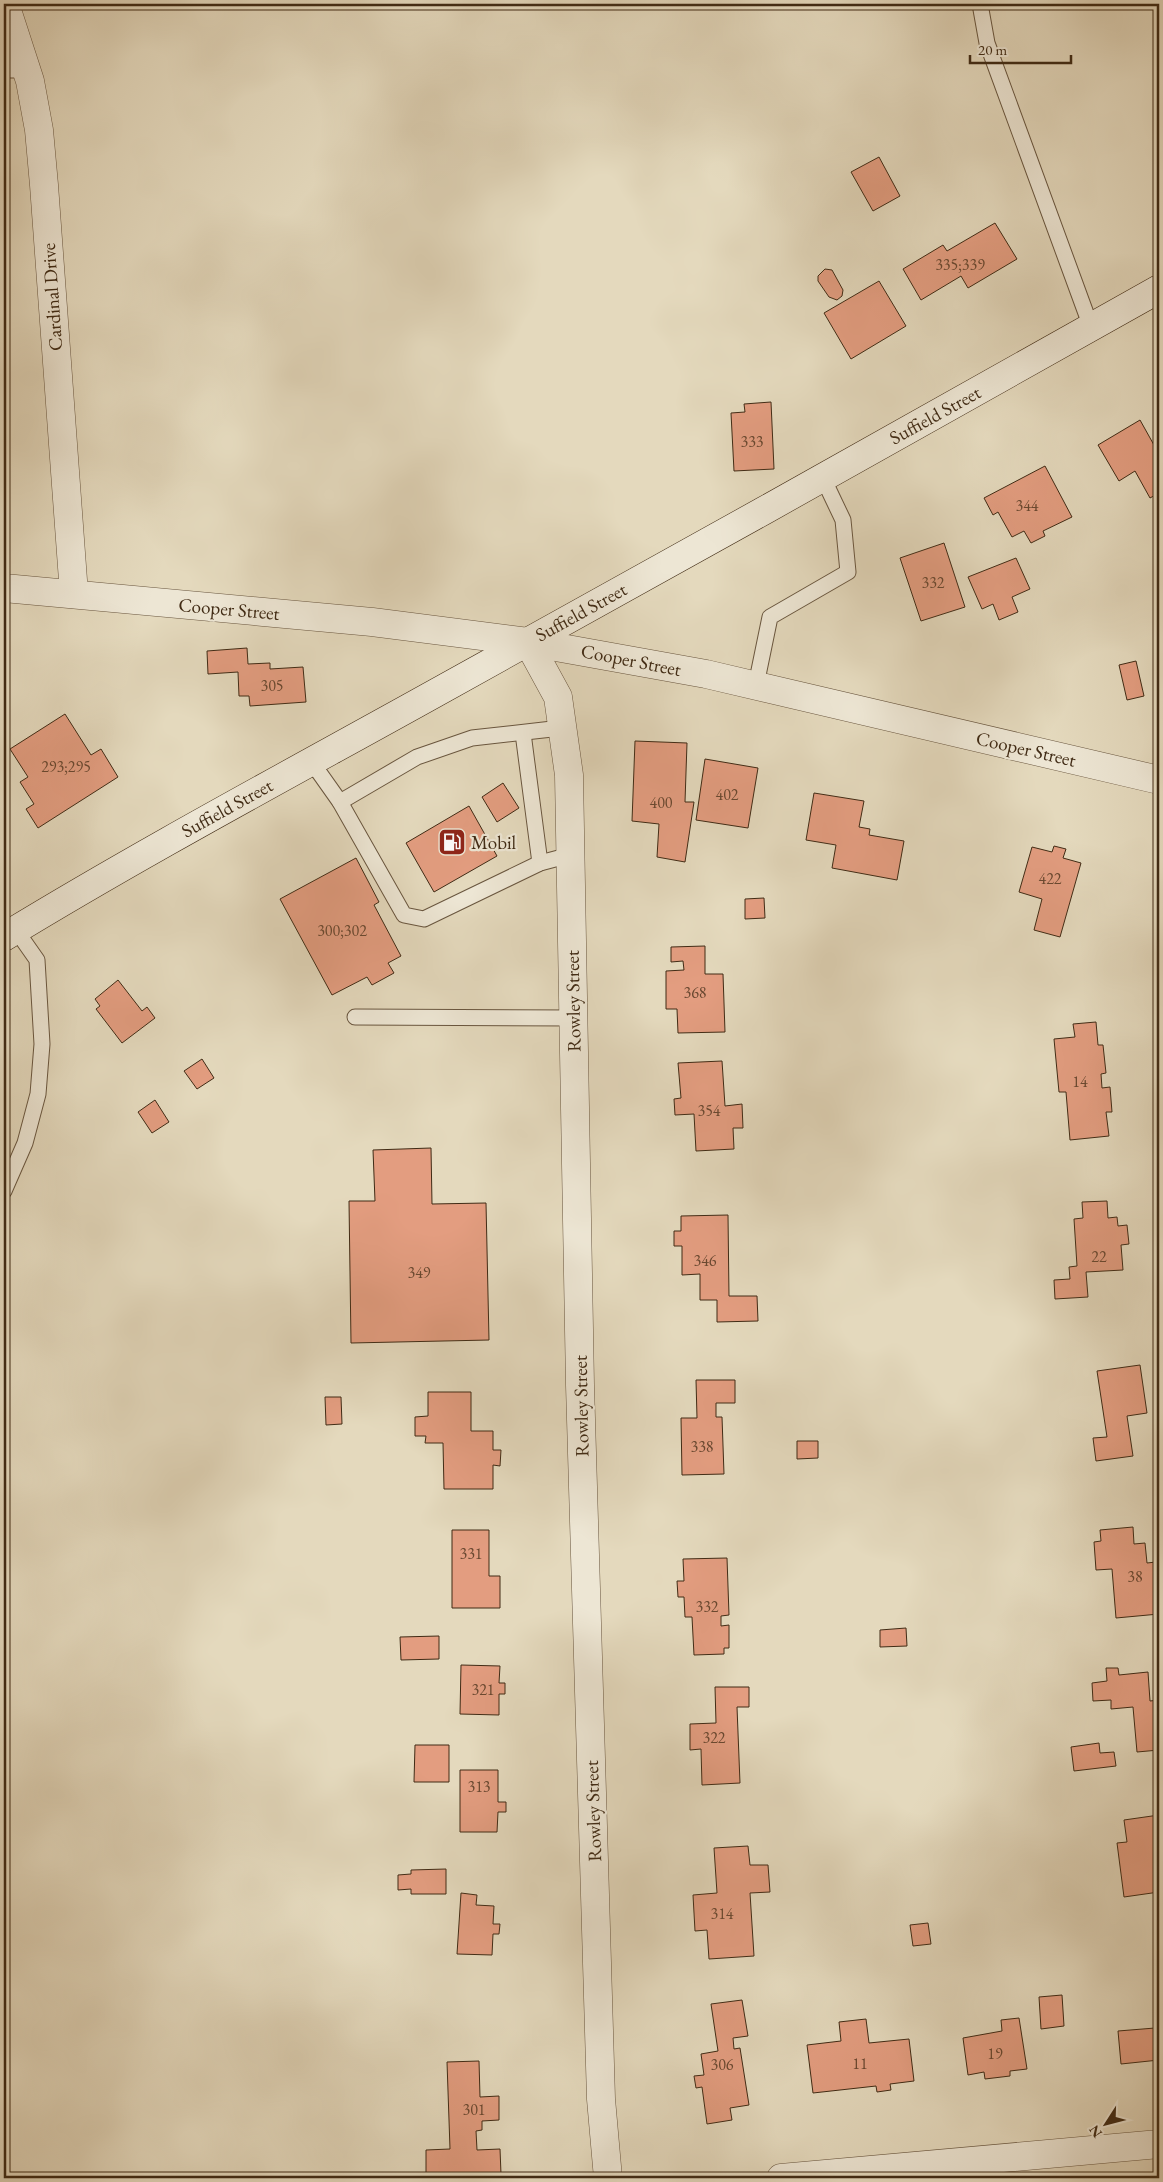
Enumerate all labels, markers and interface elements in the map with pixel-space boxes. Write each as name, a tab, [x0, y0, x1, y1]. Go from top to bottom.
scale bar	[970, 32, 1072, 64]
text: 20 m	[978, 40, 1007, 59]
street label: Cardinal Drive	[36, 242, 68, 352]
house number: 335;339	[935, 254, 985, 275]
street label: Suffield Street	[885, 380, 985, 450]
house number: 333	[740, 431, 764, 452]
house number: 344	[1015, 495, 1039, 516]
house number: 332	[921, 572, 945, 593]
street label: Suffield Street	[531, 577, 631, 647]
street label: Cooper Street	[177, 592, 281, 626]
street label: Cooper Street	[579, 638, 683, 682]
house number: 305	[260, 675, 284, 696]
street label: Cooper Street	[974, 725, 1078, 773]
house number: 293;295	[41, 756, 91, 777]
street label: Suffield Street	[177, 773, 277, 843]
house number: 402	[715, 784, 739, 805]
house number: 400	[649, 792, 673, 813]
fuel station icon: Mobil	[437, 827, 467, 857]
place label: Mobil	[471, 830, 517, 855]
house number: 422	[1038, 868, 1062, 889]
house number: 300;302	[317, 920, 367, 941]
street label: Rowley Street	[560, 950, 586, 1052]
house number: 368	[683, 982, 707, 1003]
house number: 14	[1072, 1071, 1088, 1092]
house number: 354	[697, 1100, 721, 1121]
house number: 22	[1091, 1246, 1107, 1267]
house number: 346	[693, 1250, 717, 1271]
house number: 349	[407, 1262, 431, 1283]
street label: Rowley Street	[568, 1355, 594, 1457]
house number: 338	[690, 1436, 714, 1457]
house number: 331	[459, 1543, 483, 1564]
house number: 38	[1127, 1566, 1143, 1587]
house number: 332	[695, 1596, 719, 1617]
house number: 321	[471, 1679, 495, 1700]
house number: 322	[702, 1727, 726, 1748]
street label: Rowley Street	[579, 1760, 607, 1862]
house number: 313	[467, 1776, 491, 1797]
house number: 314	[710, 1903, 734, 1924]
house number: 19	[987, 2043, 1003, 2064]
house number: 11	[852, 2053, 868, 2074]
house number: 306	[710, 2054, 734, 2075]
house number: 301	[462, 2099, 486, 2120]
north arrow	[1080, 2100, 1130, 2150]
text: N	[1084, 2121, 1106, 2142]

